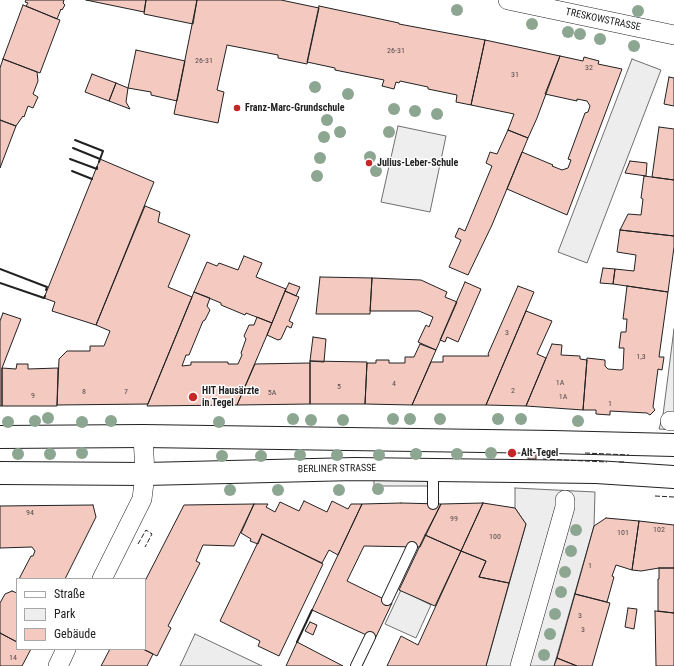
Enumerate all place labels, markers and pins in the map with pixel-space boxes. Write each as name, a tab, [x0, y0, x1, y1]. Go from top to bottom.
place label: Franz-Marc-Grundschule	[245, 102, 345, 114]
marker: Franz-Marc-Grundschule	[232, 103, 242, 113]
place label: Julius-Leber-Schule	[377, 157, 458, 169]
marker: Julius-Leber-Schule	[364, 158, 374, 168]
place label: HIT Hausärzte in Tegel	[202, 385, 259, 408]
marker: HIT Hausärzte in Tegel	[187, 391, 199, 403]
marker: Alt-Tegel	[506, 447, 518, 459]
place label: Alt-Tegel	[521, 447, 558, 459]

